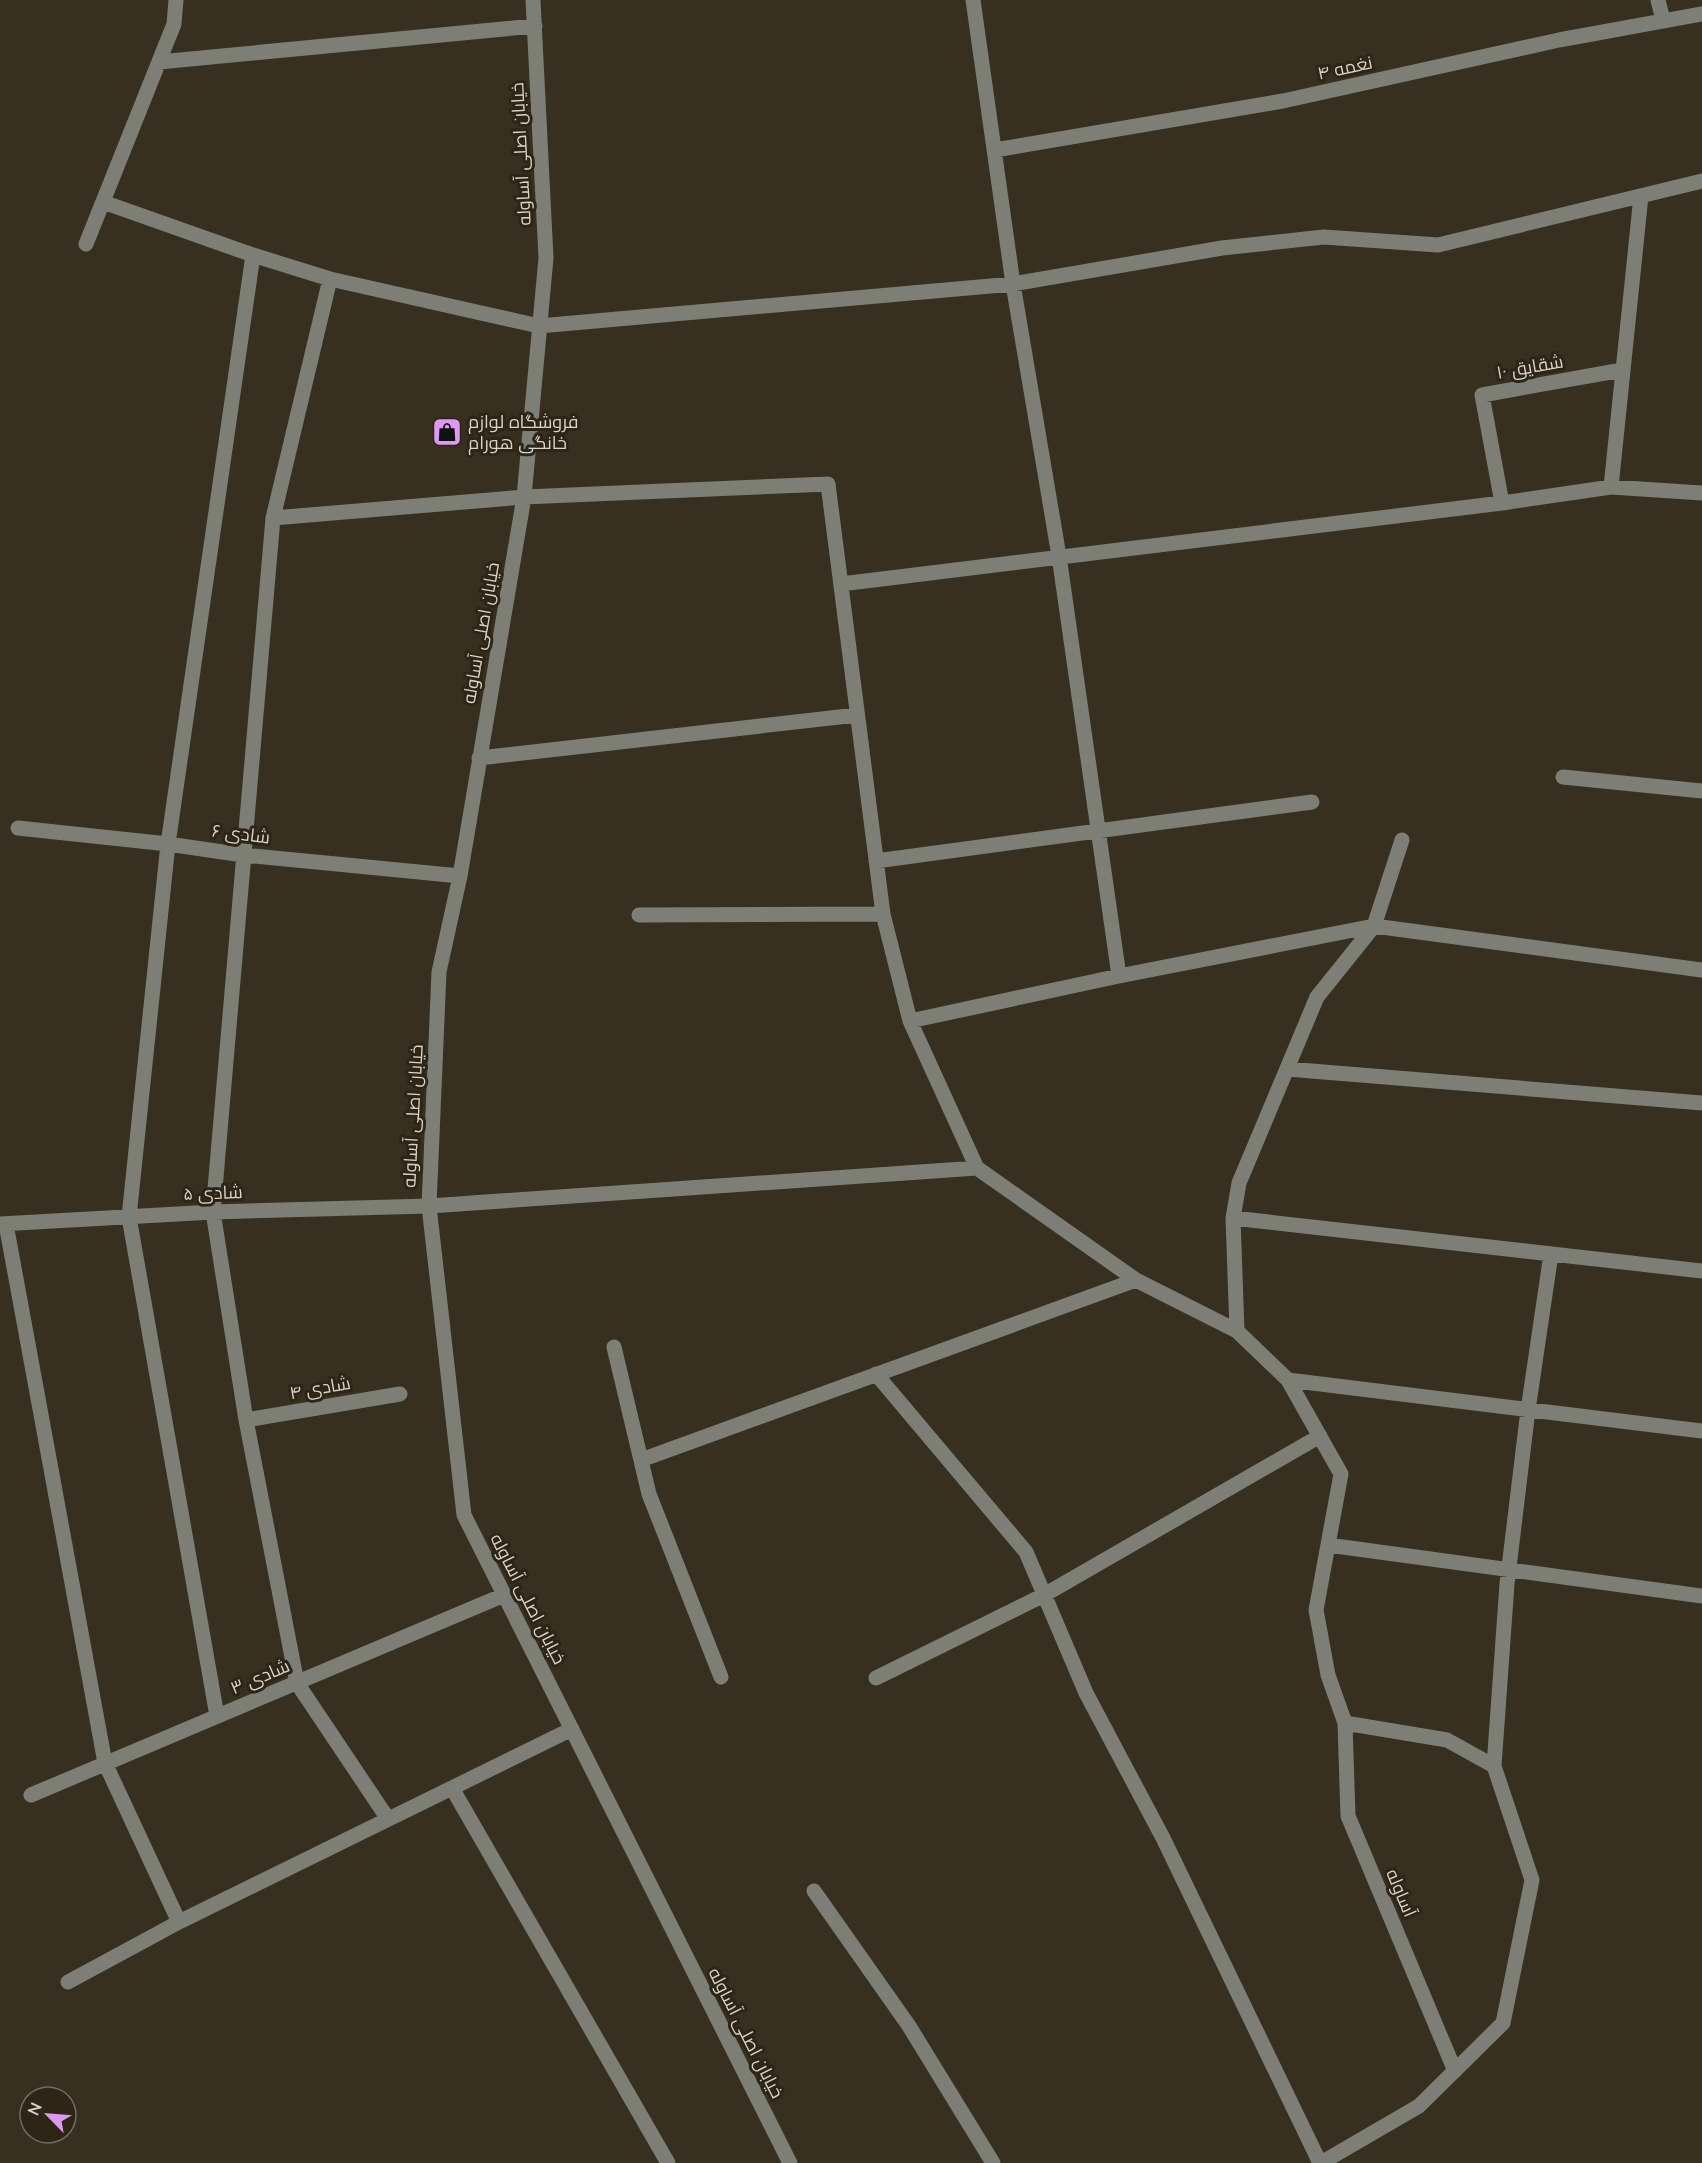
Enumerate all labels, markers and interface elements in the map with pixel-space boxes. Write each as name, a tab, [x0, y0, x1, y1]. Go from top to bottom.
street label: نغمه ۴	[1315, 50, 1374, 85]
street label: خیابان اصلی آساوله	[505, 82, 536, 226]
street label: شقایق ۱۰	[1495, 349, 1565, 385]
place label: فروشگاه لوازم خانگی هورام	[468, 410, 578, 455]
shop icon: فروشگاه لوازم خانگی هورام	[431, 416, 463, 448]
street label: خیابان اصلی آساوله	[457, 560, 504, 705]
street label: شادی ۶	[211, 819, 271, 848]
street label: خیابان اصلی آساوله	[397, 1044, 428, 1188]
street label: شادی ۵	[183, 1180, 243, 1205]
street label: شادی ۴	[288, 1371, 352, 1404]
street label: خیابان اصلی آساوله	[486, 1530, 571, 1668]
street label: شادی ۳	[227, 1654, 293, 1699]
street label: آساوله	[1381, 1865, 1422, 1921]
street label: خیابان اصلی آساوله	[704, 1964, 789, 2102]
north arrow	[18, 2085, 78, 2145]
text: N	[23, 2099, 46, 2118]

